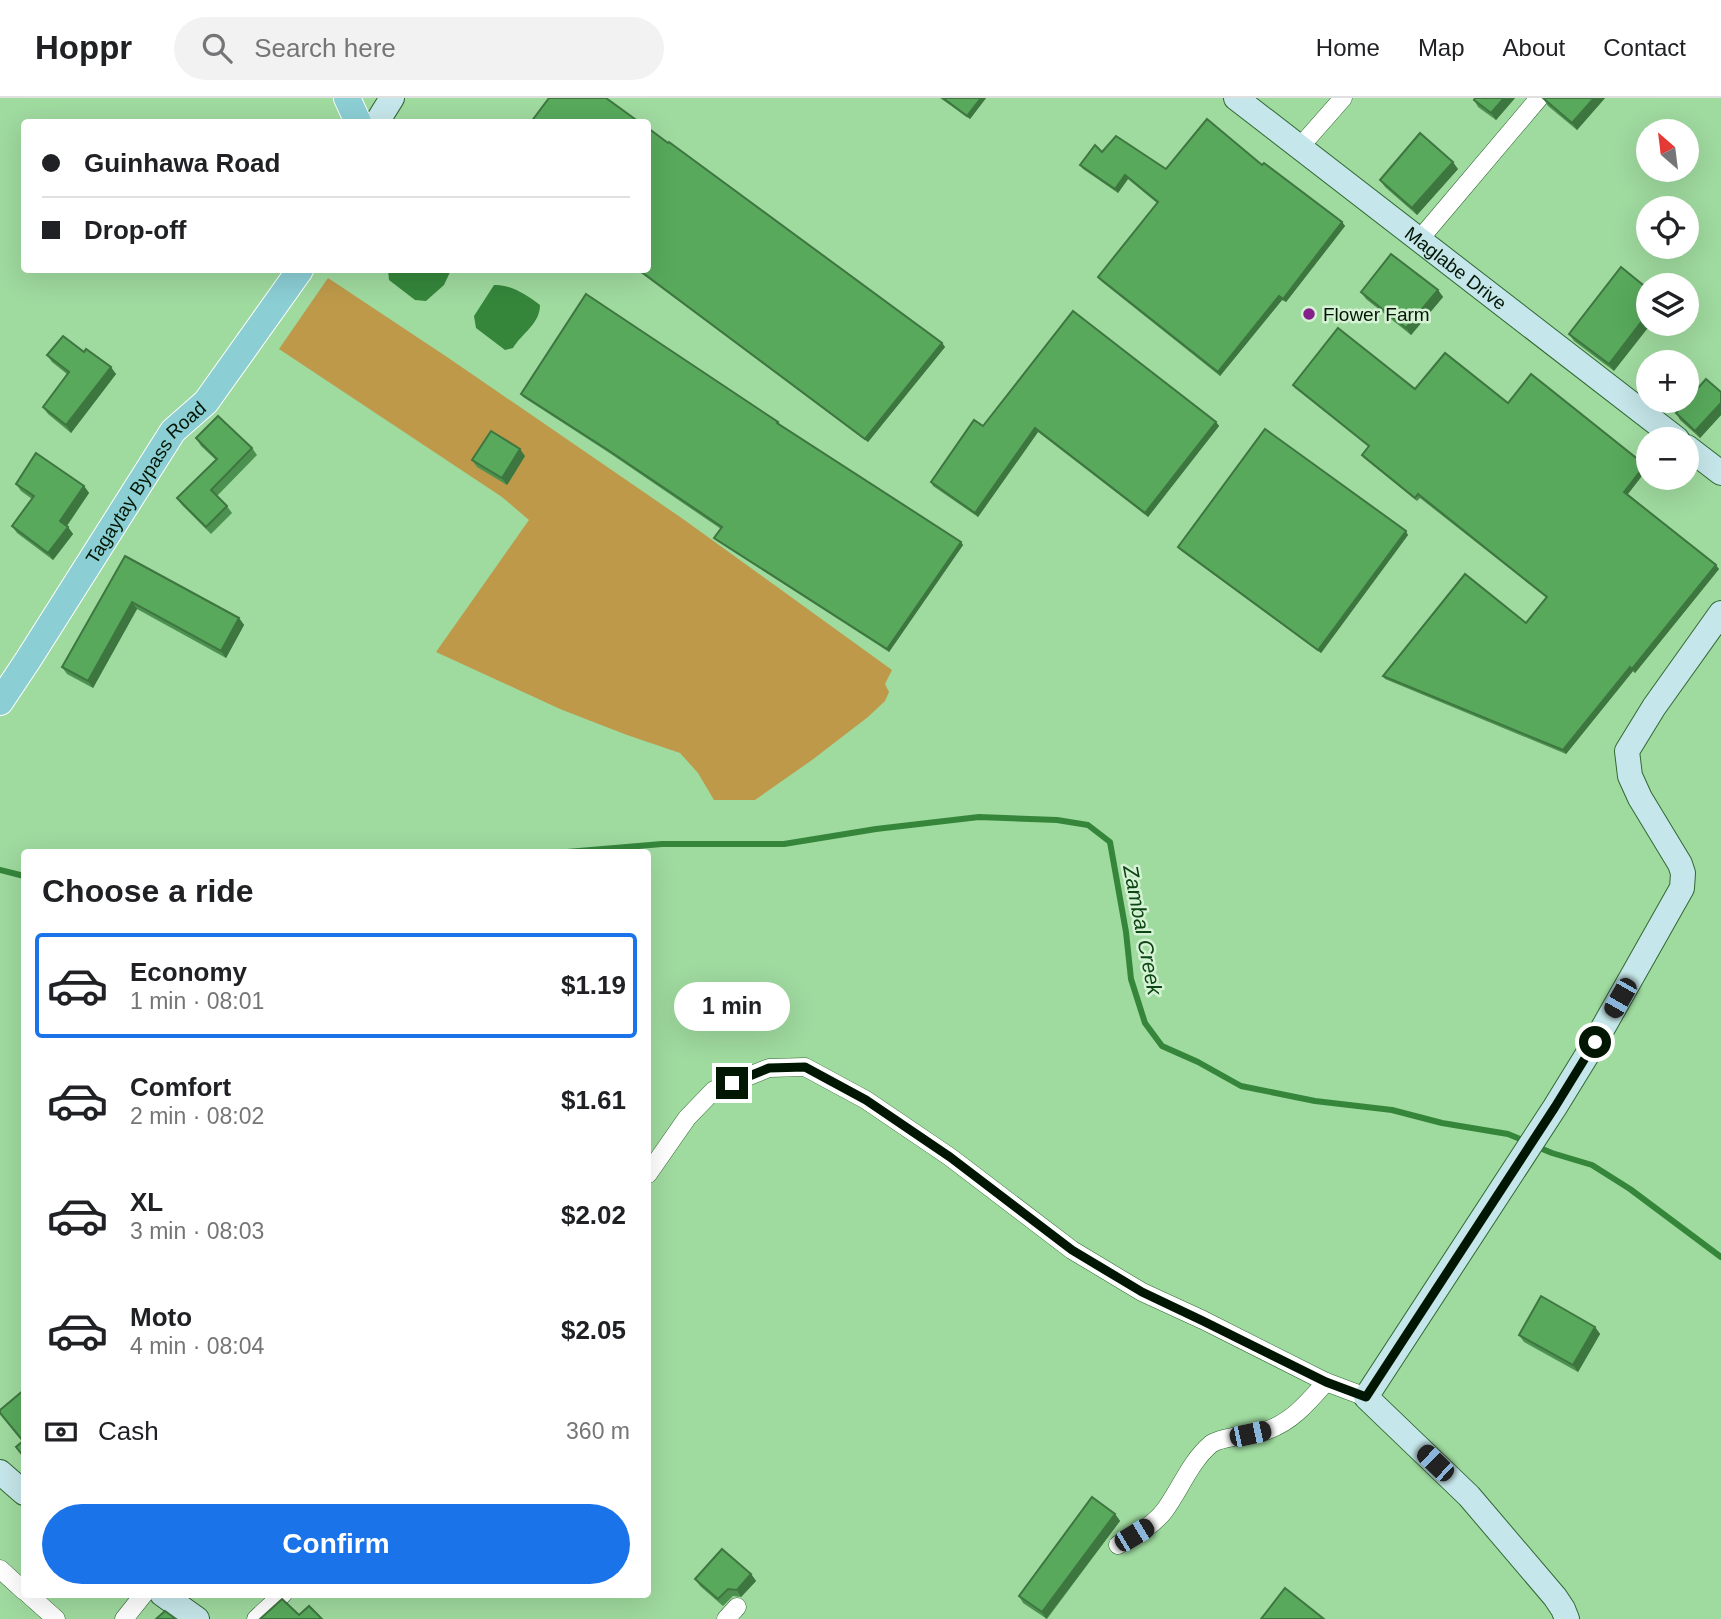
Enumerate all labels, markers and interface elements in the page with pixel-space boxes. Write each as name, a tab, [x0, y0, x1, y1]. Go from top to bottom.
search box	[174, 17, 664, 80]
text: Hoppr	[35, 29, 132, 66]
icon: search	[198, 29, 236, 67]
text: Search here	[254, 33, 396, 63]
text: Home	[1316, 34, 1380, 61]
text: Map	[1418, 34, 1465, 61]
text: About	[1503, 34, 1565, 61]
text: Contact	[1603, 34, 1686, 61]
north arrow	[1636, 119, 1699, 182]
map controls	[1636, 119, 1699, 490]
text: Guinhawa Road	[84, 148, 280, 178]
button: locate	[1636, 196, 1699, 259]
text: Drop-off	[84, 215, 187, 245]
street label: Maglabe Drive	[1401, 222, 1511, 314]
button: layers	[1636, 273, 1699, 336]
place label: Flower Farm	[1323, 304, 1430, 325]
marker: Flower Farm	[1301, 306, 1317, 322]
button: +	[1636, 350, 1699, 413]
street label: Tagaytay Bypass Road	[81, 397, 210, 567]
button: −	[1636, 427, 1699, 490]
water label: Zambal Creek	[1119, 862, 1167, 998]
text: Choose a ride	[42, 873, 254, 909]
icon: car	[46, 954, 109, 1017]
text: Economy	[130, 957, 247, 987]
text: $1.19	[561, 970, 626, 1000]
car	[1601, 975, 1640, 1021]
callout: 1 min	[674, 982, 790, 1030]
text: 1 min · 08:01	[130, 988, 264, 1014]
text: 1 min	[702, 993, 762, 1019]
route start	[1579, 1026, 1611, 1058]
route end	[716, 1067, 748, 1099]
icon: car	[46, 1069, 109, 1132]
text: Comfort	[130, 1072, 231, 1102]
text: $1.61	[561, 1085, 626, 1115]
text: 2 min · 08:02	[130, 1103, 264, 1129]
icon: car	[46, 1184, 109, 1247]
text: XL	[130, 1187, 163, 1217]
text: $2.02	[561, 1200, 626, 1230]
text: 3 min · 08:03	[130, 1218, 264, 1244]
icon: car	[46, 1299, 109, 1362]
text: Moto	[130, 1302, 192, 1332]
text: $2.05	[561, 1315, 626, 1345]
text: 4 min · 08:04	[130, 1333, 264, 1359]
icon: cash	[42, 1413, 80, 1451]
text: Cash	[98, 1416, 159, 1446]
text: 360 m	[566, 1418, 630, 1444]
car	[1228, 1419, 1273, 1449]
car	[1413, 1441, 1458, 1485]
button: Confirm	[42, 1504, 630, 1584]
car	[1111, 1515, 1158, 1555]

